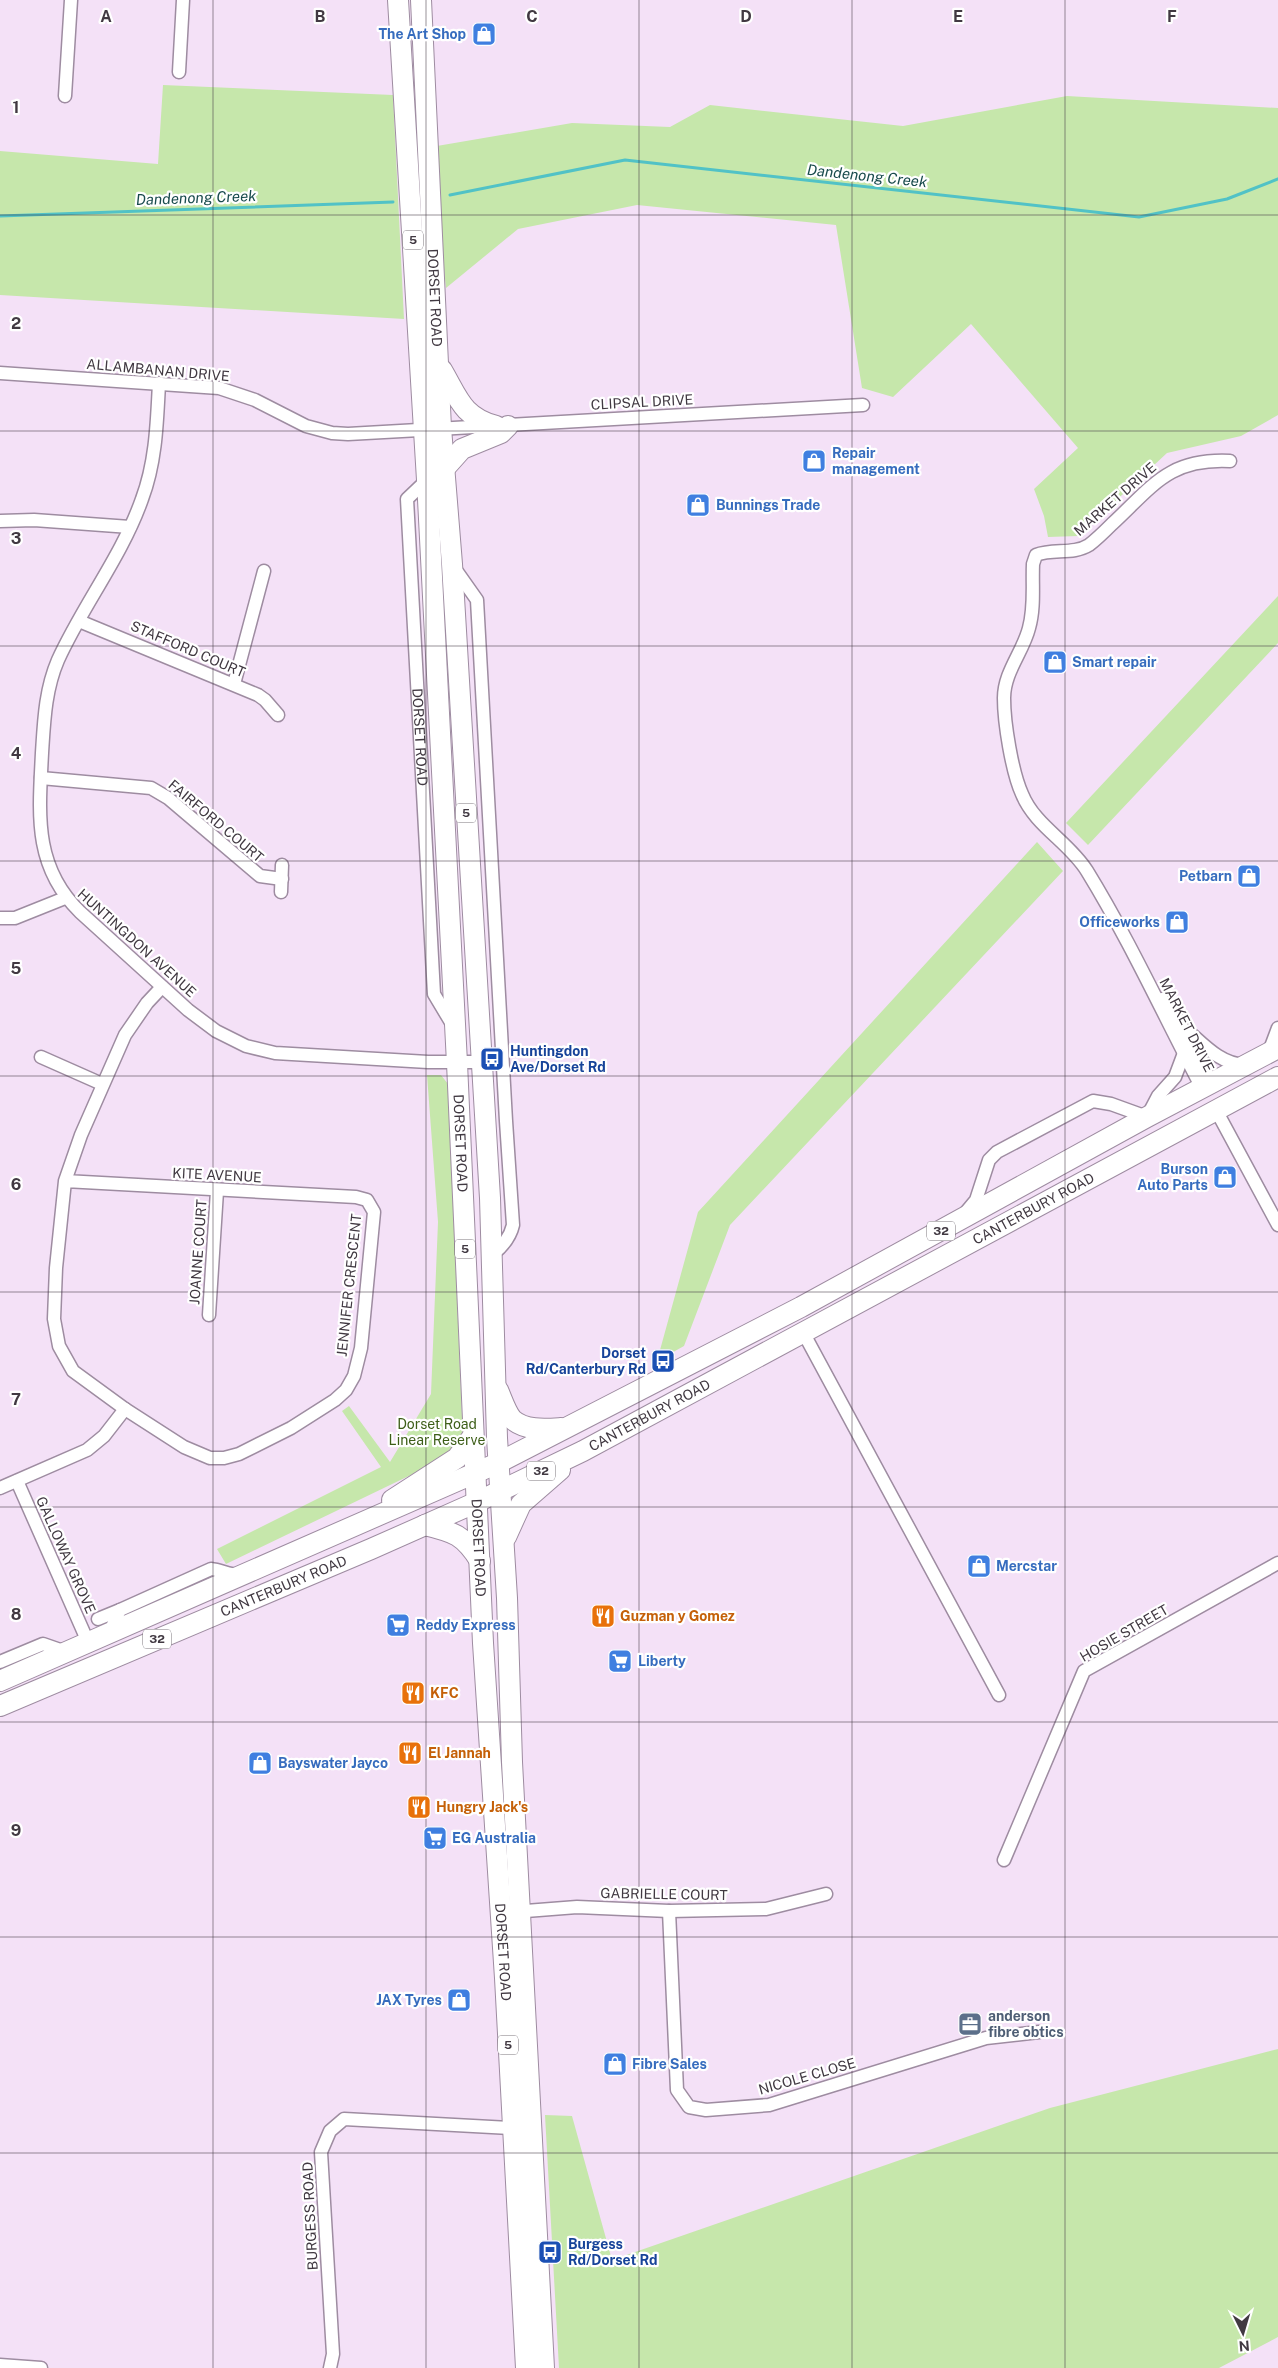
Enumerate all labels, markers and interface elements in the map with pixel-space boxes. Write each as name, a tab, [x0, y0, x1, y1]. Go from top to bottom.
text: A	[100, 7, 112, 26]
text: B	[315, 7, 326, 26]
text: C	[526, 7, 538, 26]
text: D	[740, 7, 752, 26]
text: E	[953, 7, 963, 26]
text: F	[1167, 7, 1177, 26]
shop icon: The Art Shop	[471, 21, 497, 47]
place label: The Art Shop	[378, 26, 466, 42]
text: 1	[13, 98, 19, 117]
water label: Dandenong Creek	[806, 161, 929, 190]
water label: Dandenong Creek	[135, 187, 257, 208]
road number: 5	[403, 230, 423, 250]
street label: DORSET ROAD	[425, 248, 445, 347]
text: 2	[11, 314, 21, 333]
street label: ALLAMBANAN DRIVE	[86, 356, 230, 384]
street label: CLIPSAL DRIVE	[590, 391, 694, 413]
place label: Repair management	[832, 445, 920, 477]
shop icon: Repair management	[801, 448, 827, 474]
street label: MARKET DRIVE	[1071, 459, 1159, 539]
shop icon: Bunnings Trade	[685, 492, 711, 518]
place label: Bunnings Trade	[716, 497, 820, 513]
text: 3	[11, 529, 21, 548]
street label: STAFFORD COURT	[128, 618, 248, 680]
shop icon: Smart repair	[1042, 649, 1068, 675]
place label: Smart repair	[1072, 654, 1157, 670]
street label: DORSET ROAD	[409, 688, 431, 786]
text: 4	[11, 744, 22, 763]
street label: FAIRFORD COURT	[165, 777, 267, 865]
road number: 5	[456, 804, 476, 822]
shop icon: Petbarn	[1236, 863, 1262, 889]
place label: Petbarn	[1179, 868, 1232, 884]
street label: HUNTINGDON AVENUE	[75, 886, 199, 1000]
shop icon: Officeworks	[1164, 909, 1190, 935]
place label: Officeworks	[1079, 914, 1160, 930]
text: 5	[11, 959, 22, 978]
street label: MARKET DRIVE	[1156, 975, 1218, 1075]
place label: Huntingdon Ave/Dorset Rd	[510, 1043, 606, 1075]
bus stop icon: Huntingdon Ave/Dorset Rd	[479, 1046, 505, 1072]
street label: DORSET ROAD	[450, 1094, 471, 1193]
place label: Burson Auto Parts	[1137, 1161, 1208, 1193]
shop icon: Burson Auto Parts	[1212, 1164, 1238, 1190]
street label: KITE AVENUE	[172, 1165, 262, 1185]
street label: CANTERBURY ROAD	[970, 1169, 1097, 1248]
text: 6	[11, 1175, 21, 1194]
street label: JOANNE COURT	[186, 1199, 210, 1305]
street label: JENNIFER CRESCENT	[334, 1213, 364, 1357]
road number: 32	[927, 1222, 955, 1240]
road number: 5	[455, 1240, 475, 1258]
place label: Dorset Rd/Canterbury Rd	[526, 1345, 646, 1377]
bus stop icon: Dorset Rd/Canterbury Rd	[650, 1348, 676, 1374]
street label: CANTERBURY ROAD	[586, 1376, 713, 1454]
text: 7	[11, 1390, 21, 1409]
park label: Dorset Road Linear Reserve	[389, 1416, 485, 1448]
road number: 32	[527, 1462, 555, 1480]
street label: GALLOWAY GROVE	[33, 1494, 99, 1616]
street label: DORSET ROAD	[469, 1499, 489, 1597]
street label: CANTERBURY ROAD	[218, 1552, 349, 1620]
shop icon: Mercstar	[966, 1553, 992, 1579]
place label: Mercstar	[996, 1558, 1057, 1574]
street label: HOSIE STREET	[1077, 1601, 1171, 1665]
restaurant icon: Guzman y Gomez	[590, 1603, 616, 1629]
text: 8	[11, 1605, 22, 1624]
place label: Guzman y Gomez	[620, 1608, 735, 1624]
supermarket icon: Reddy Express	[385, 1612, 411, 1638]
place label: Reddy Express	[416, 1617, 516, 1633]
road number: 32	[143, 1630, 171, 1648]
supermarket icon: Liberty	[607, 1648, 633, 1674]
place label: Liberty	[638, 1653, 686, 1669]
restaurant icon: KFC	[400, 1680, 426, 1706]
place label: KFC	[430, 1685, 459, 1701]
restaurant icon: El Jannah	[397, 1740, 423, 1766]
place label: El Jannah	[428, 1745, 491, 1761]
shop icon: Bayswater Jayco	[247, 1750, 273, 1776]
place label: Bayswater Jayco	[278, 1755, 388, 1771]
restaurant icon: Hungry Jack's	[406, 1794, 432, 1820]
place label: Hungry Jack's	[436, 1799, 528, 1815]
text: 9	[11, 1821, 21, 1840]
supermarket icon: EG Australia	[422, 1825, 448, 1851]
place label: EG Australia	[452, 1830, 536, 1846]
street label: GABRIELLE COURT	[600, 1885, 728, 1903]
street label: DORSET ROAD	[492, 1903, 514, 2001]
shop icon: JAX Tyres	[446, 1987, 472, 2013]
place label: JAX Tyres	[376, 1992, 442, 2008]
place label: anderson fibre obtics	[988, 2008, 1064, 2040]
office icon: anderson fibre obtics	[957, 2011, 983, 2037]
road number: 5	[498, 2036, 518, 2054]
shop icon: Fibre Sales	[602, 2051, 628, 2077]
street label: NICOLE CLOSE	[757, 2054, 857, 2098]
place label: Fibre Sales	[632, 2056, 707, 2072]
street label: BURGESS ROAD	[299, 2161, 321, 2271]
place label: Burgess Rd/Dorset Rd	[568, 2236, 657, 2268]
bus stop icon: Burgess Rd/Dorset Rd	[537, 2239, 563, 2265]
north arrow	[1218, 2308, 1268, 2358]
text: N	[1238, 2338, 1250, 2354]

